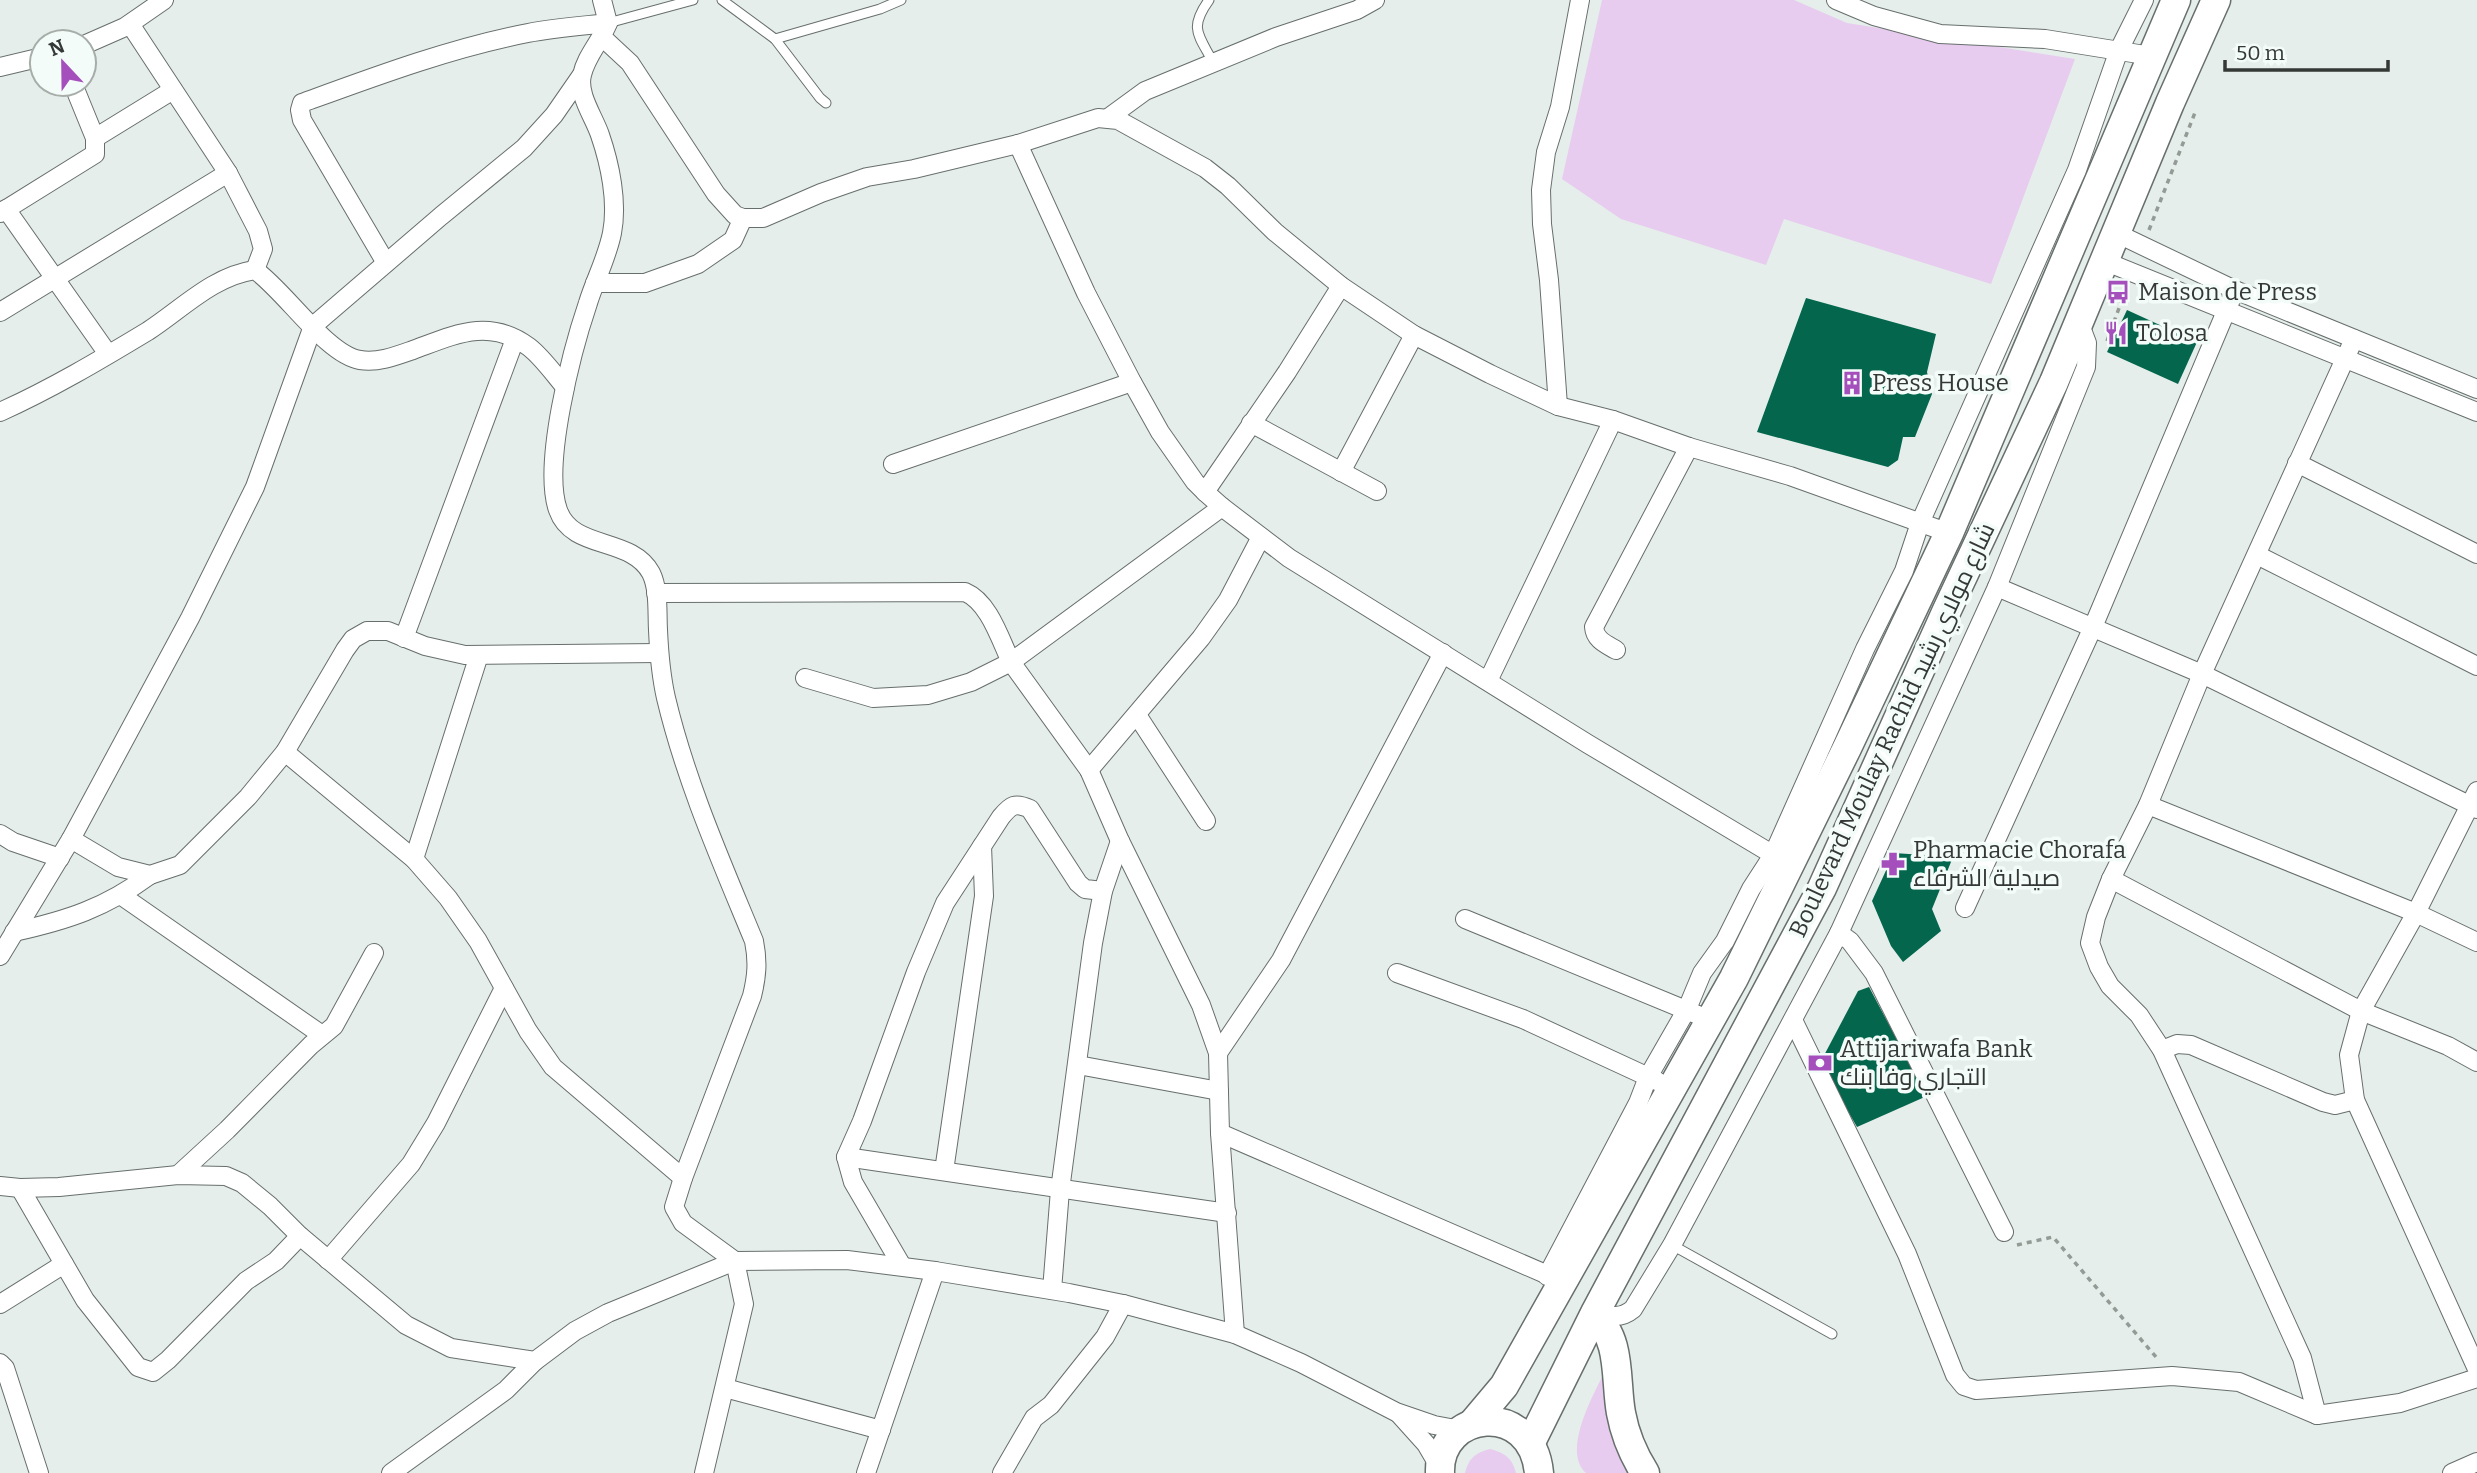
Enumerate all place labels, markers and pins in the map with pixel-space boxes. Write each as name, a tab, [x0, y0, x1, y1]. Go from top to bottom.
bus stop icon: Maison de Press	[2104, 278, 2132, 306]
place label: Maison de Press	[2138, 278, 2317, 306]
restaurant icon: Tolosa	[2102, 319, 2130, 347]
place label: Tolosa	[2136, 319, 2208, 347]
building icon: Press House	[1838, 369, 1866, 397]
place label: Press House	[1872, 369, 2009, 397]
place label: Pharmacie Chorafa صيدلية الشرفاء	[1913, 836, 2126, 892]
pharmacy icon: Pharmacie Chorafa صيدلية الشرفاء	[1879, 850, 1907, 878]
place label: Attijariwafa Bank التجاري وفا بنك	[1840, 1035, 2033, 1095]
bank icon: Attijariwafa Bank التجاري وفا بنك	[1806, 1049, 1834, 1077]

